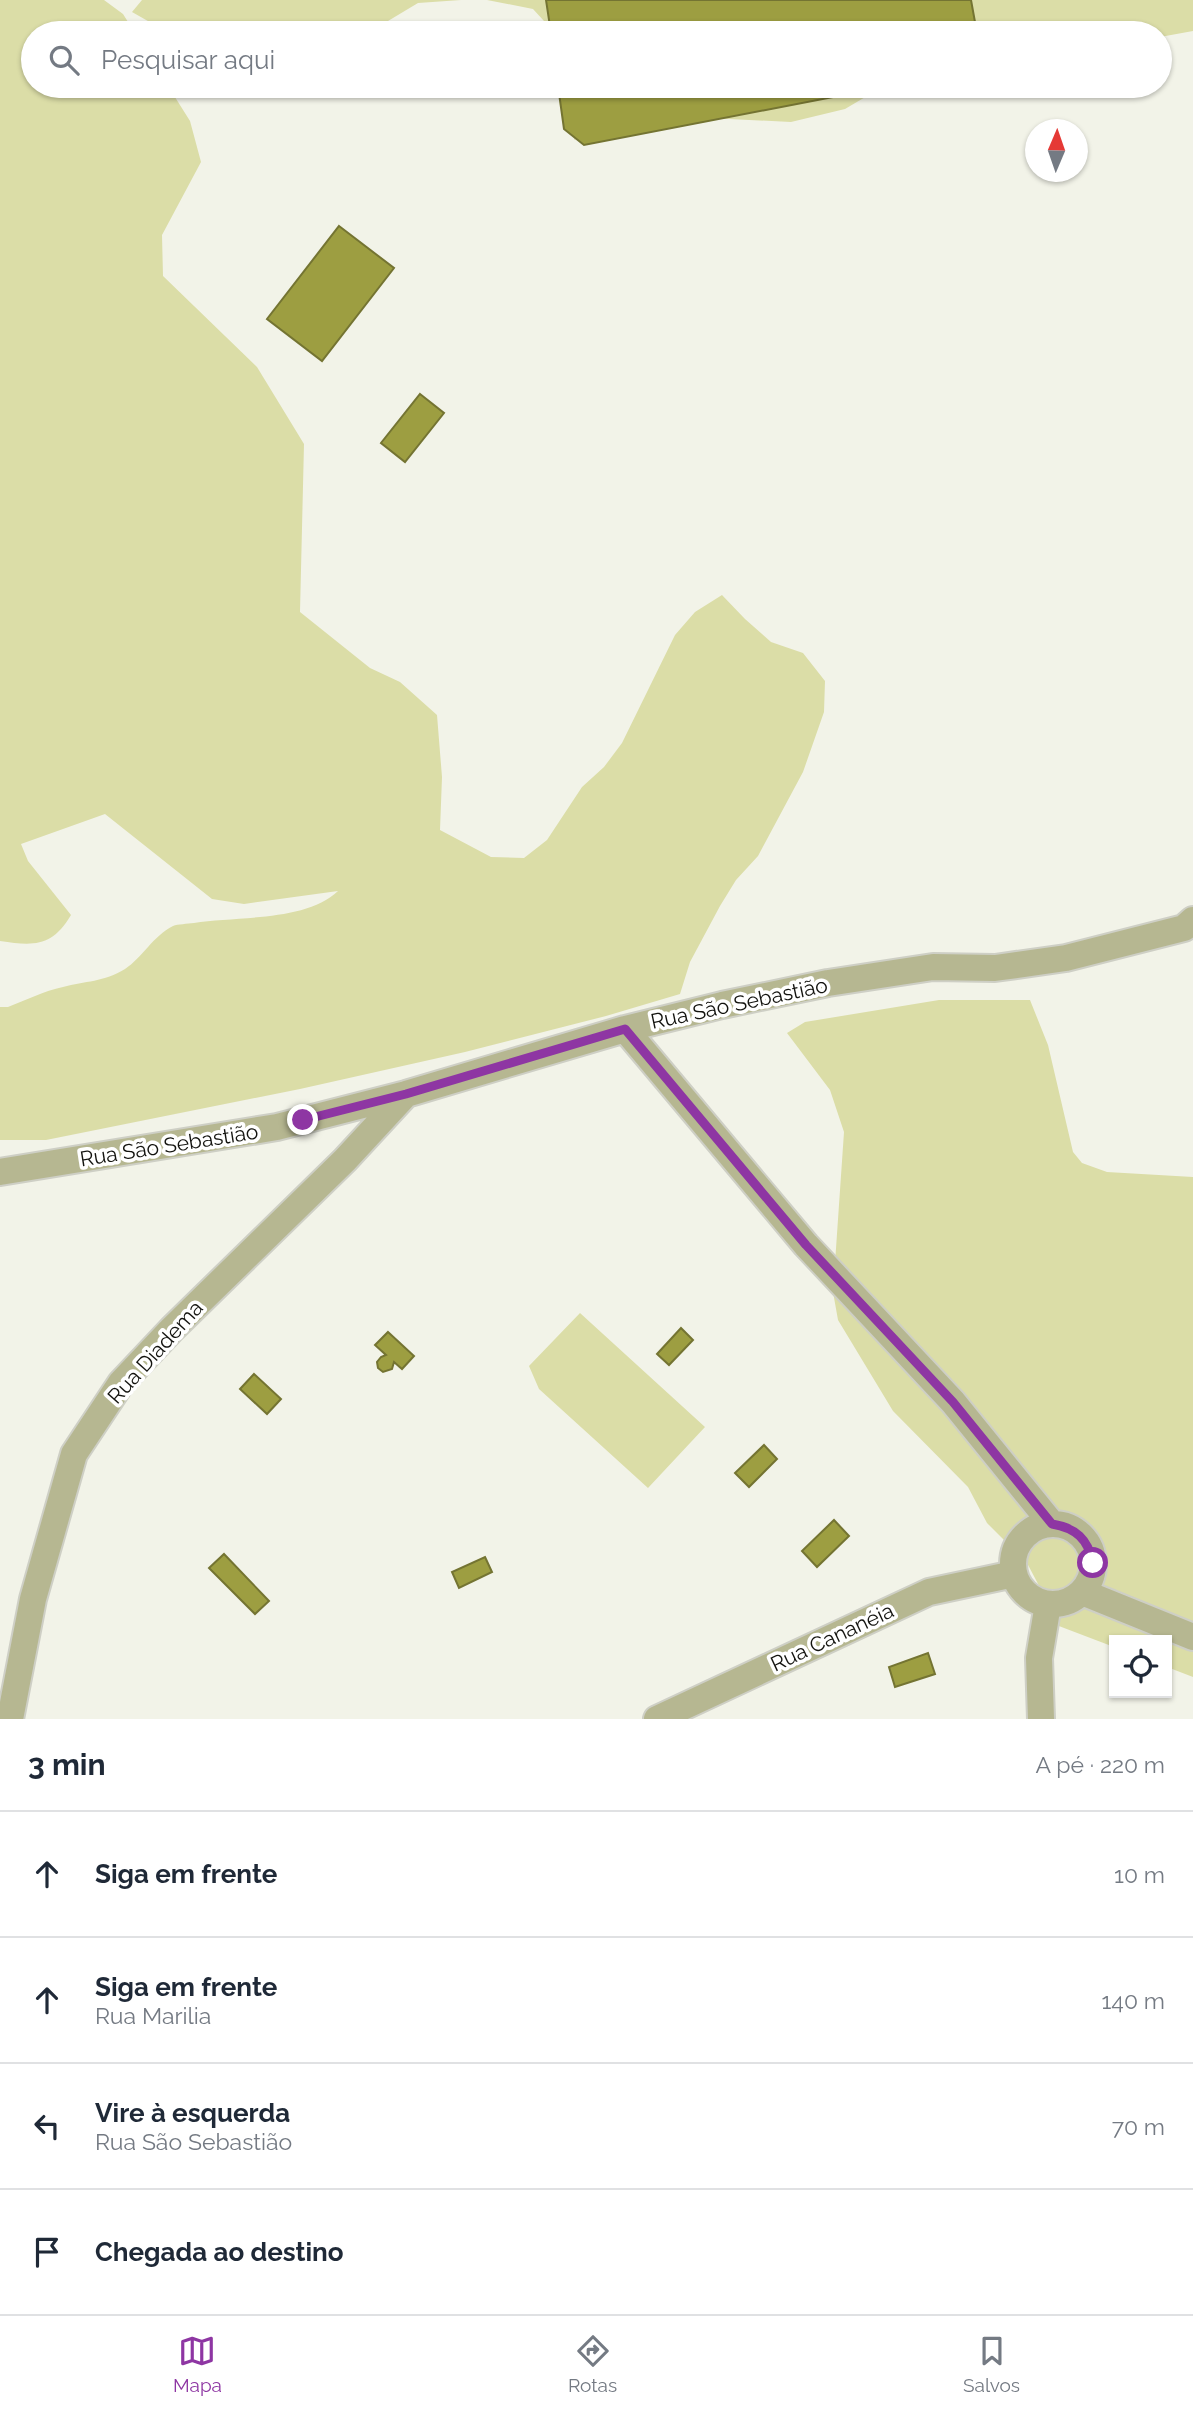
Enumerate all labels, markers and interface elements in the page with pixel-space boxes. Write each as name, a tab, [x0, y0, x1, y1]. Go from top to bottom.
search box	[21, 21, 1172, 98]
icon: search	[45, 41, 83, 79]
text: Pesquisar aqui	[101, 45, 275, 75]
north arrow	[1025, 119, 1088, 182]
street label: Rua São Sebastião	[648, 972, 830, 1034]
route end	[287, 1104, 318, 1135]
street label: Rua São Sebastião	[78, 1119, 260, 1171]
street label: Rua Diadema	[102, 1295, 208, 1409]
route start	[1077, 1547, 1108, 1578]
street label: Rua Cananéia	[766, 1598, 898, 1676]
map controls	[1109, 1635, 1172, 1698]
button: locate	[1109, 1635, 1172, 1698]
text: 3 min	[28, 1747, 106, 1782]
text: A pé · 220 m	[1035, 1751, 1165, 1778]
icon: ahead	[28, 1855, 66, 1893]
text: Siga em frente	[95, 1859, 277, 1889]
text: 10 m	[1114, 1861, 1165, 1888]
text: Siga em frente	[95, 1972, 277, 2002]
icon: ahead	[28, 1981, 66, 2019]
text: 140 m	[1102, 1987, 1165, 2014]
text: Rua Marilia	[95, 2002, 211, 2029]
text: Vire à esquerda	[95, 2098, 290, 2128]
icon: left	[28, 2107, 66, 2145]
text: 70 m	[1112, 2113, 1165, 2140]
text: Rua São Sebastião	[95, 2128, 292, 2155]
icon: arrive	[28, 2233, 66, 2271]
text: Chegada ao destino	[95, 2237, 344, 2267]
tab: Mapa	[173, 2332, 222, 2396]
tab: Rotas	[568, 2332, 617, 2396]
tab: Salvos	[963, 2332, 1020, 2396]

